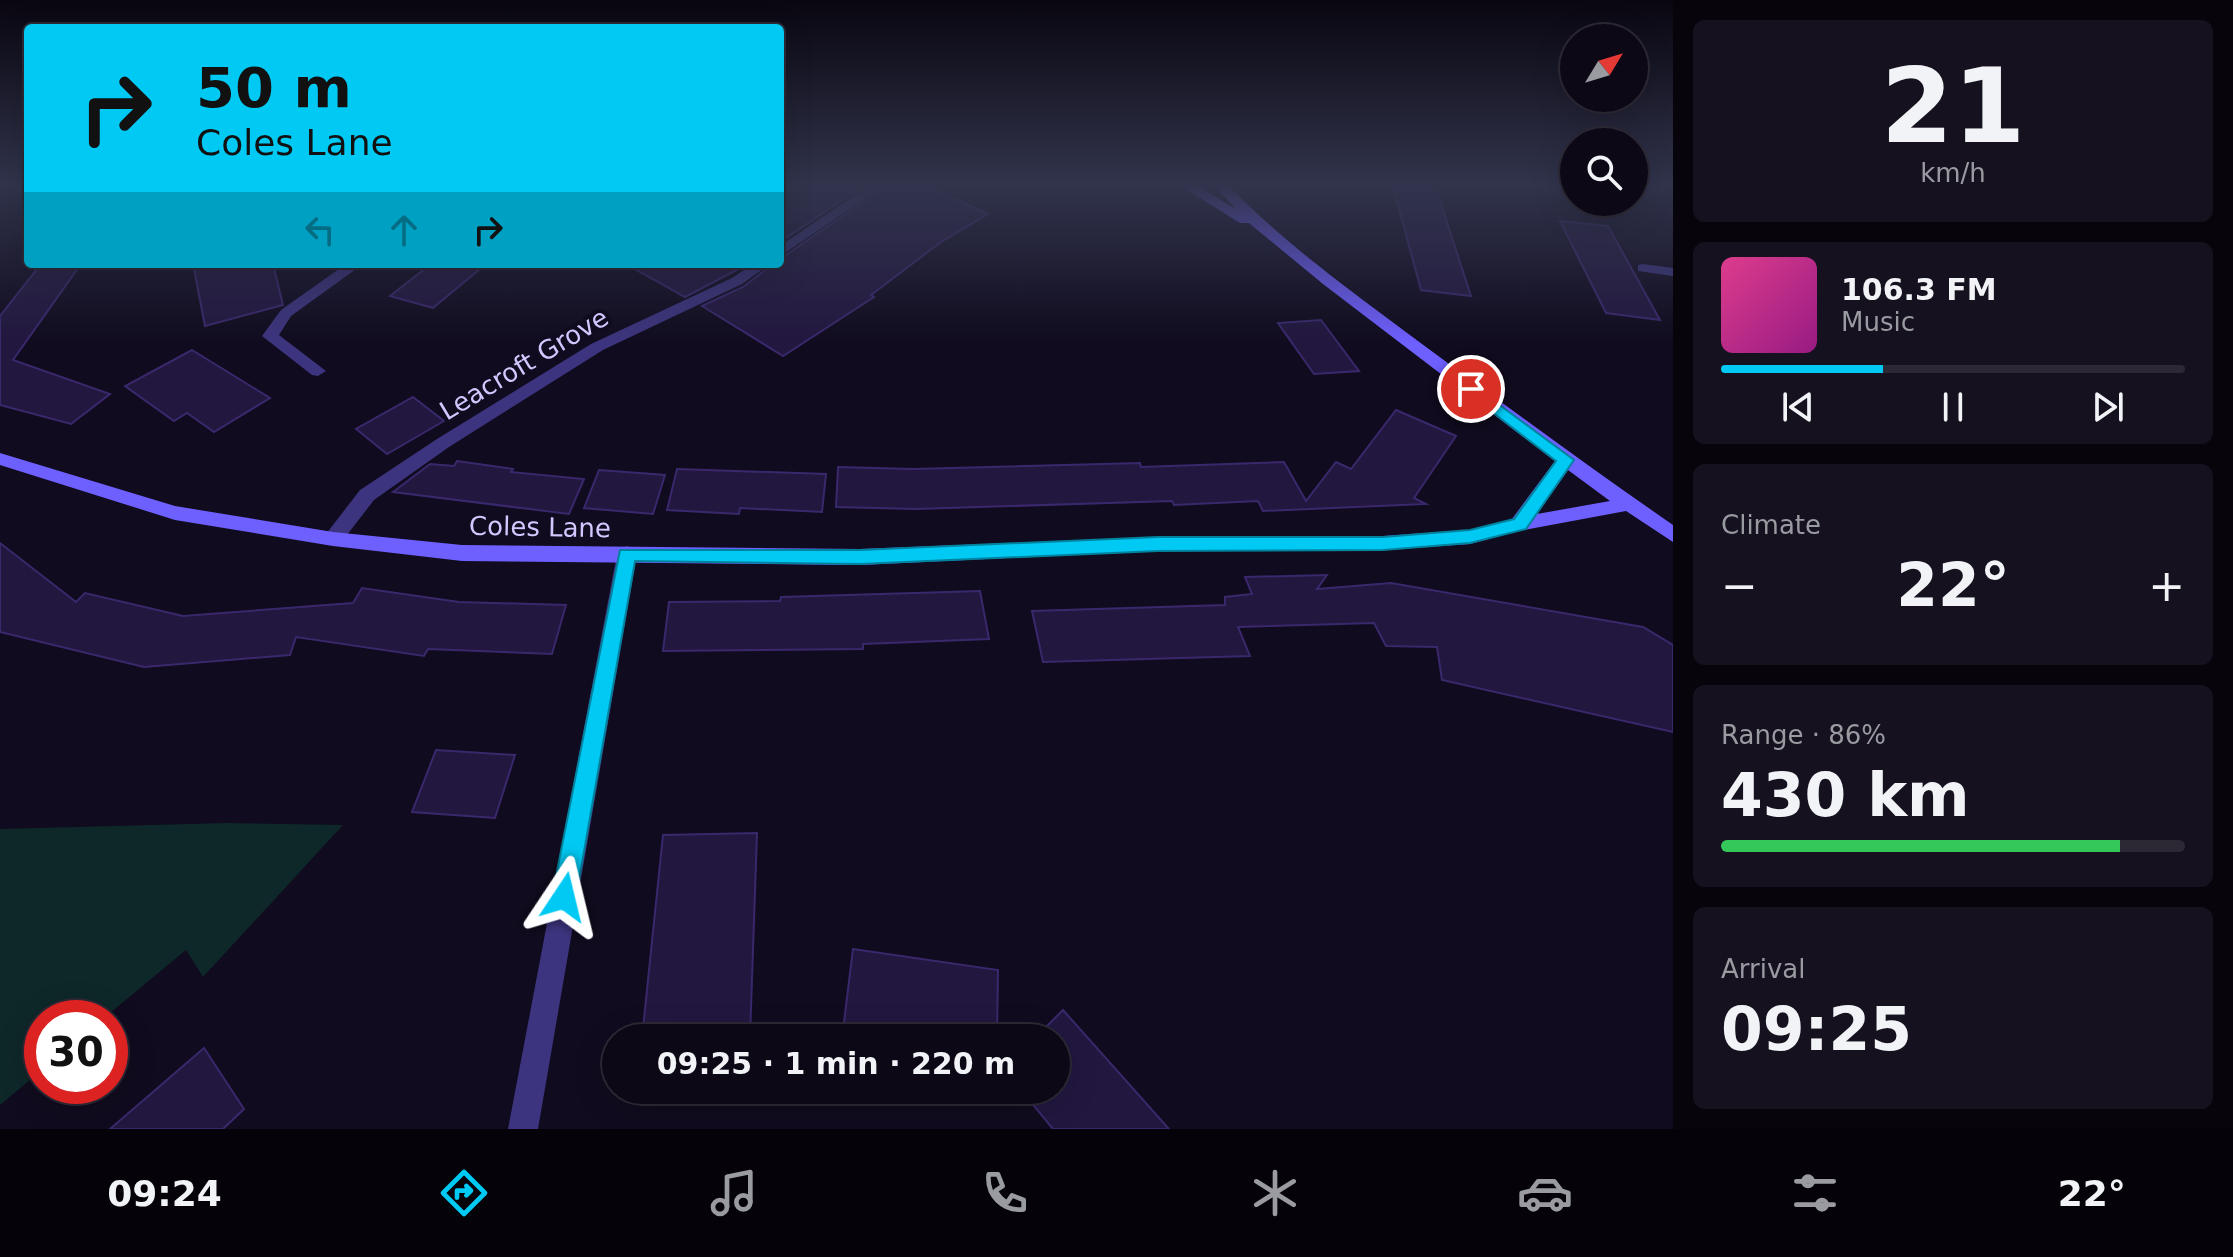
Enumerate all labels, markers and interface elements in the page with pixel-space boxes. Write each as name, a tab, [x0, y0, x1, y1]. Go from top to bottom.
north arrow	[1560, 24, 1648, 112]
map controls	[1560, 24, 1648, 216]
text: 21	[1881, 45, 2025, 167]
text: 50 m	[196, 55, 352, 120]
icon: right	[64, 56, 168, 160]
text: Coles Lane	[196, 122, 393, 163]
button: search	[1560, 128, 1648, 216]
text: km/h	[1920, 158, 1986, 188]
icon: left	[298, 208, 342, 252]
icon: ahead	[382, 208, 426, 252]
icon: right	[466, 208, 510, 252]
text: 106.3 FM	[1841, 272, 1997, 307]
street label: Leacroft Grove	[434, 302, 614, 426]
text: Music	[1841, 307, 1915, 337]
pin	[1437, 355, 1505, 423]
icon: arrive	[1449, 367, 1493, 411]
icon: previous	[1776, 385, 1820, 429]
icon: pause	[1931, 385, 1975, 429]
icon: next	[2086, 385, 2130, 429]
text: Climate	[1721, 510, 1821, 540]
street label: Coles Lane	[469, 511, 611, 543]
text: 22°	[1896, 550, 2010, 620]
text: −	[1721, 560, 1758, 611]
text: +	[2148, 560, 2185, 611]
text: Range · 86%	[1721, 720, 1886, 750]
text: 430 km	[1721, 760, 1970, 830]
position arrow	[522, 855, 606, 939]
text: Arrival	[1721, 954, 1805, 984]
text: 09:25	[1721, 994, 1912, 1064]
speed limit sign: 30	[24, 1000, 128, 1104]
text: 09:25 · 1 min · 220 m	[657, 1046, 1015, 1081]
icon: directions	[436, 1165, 492, 1221]
icon: music	[706, 1165, 762, 1221]
icon: phone	[977, 1165, 1033, 1221]
icon: climate	[1247, 1165, 1303, 1221]
icon: car	[1517, 1165, 1573, 1221]
icon: filters	[1787, 1165, 1843, 1221]
text: 09:24	[107, 1173, 222, 1214]
text: 22°	[2058, 1173, 2126, 1214]

